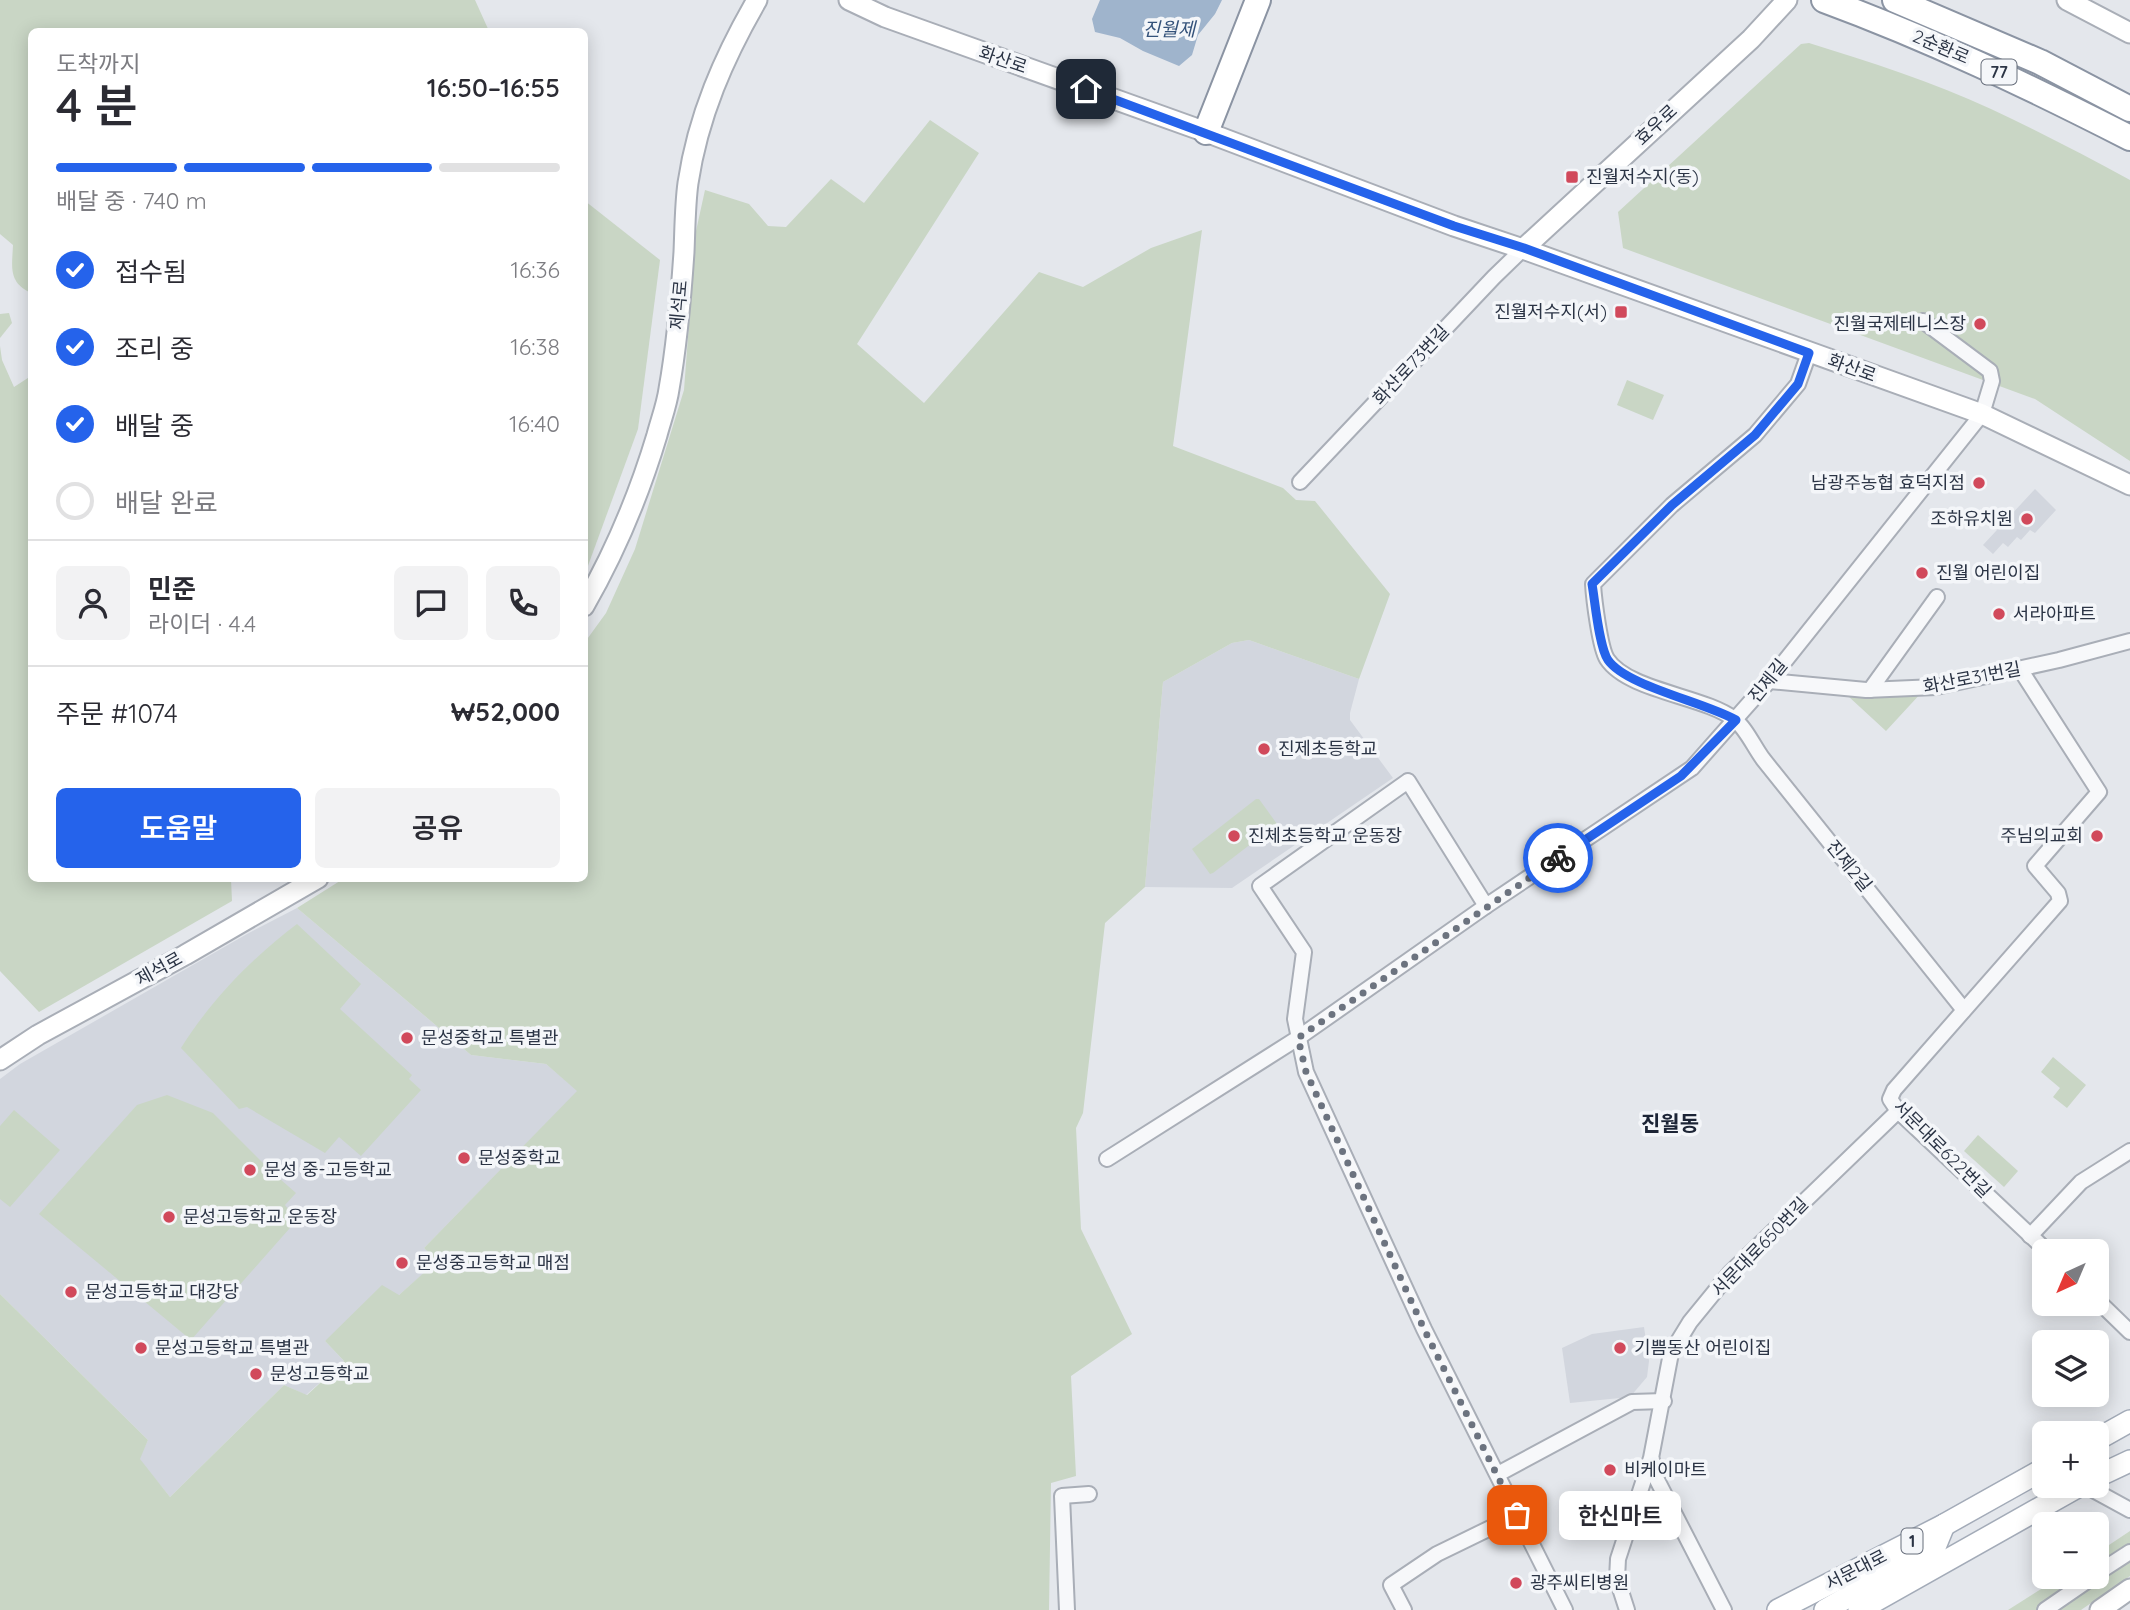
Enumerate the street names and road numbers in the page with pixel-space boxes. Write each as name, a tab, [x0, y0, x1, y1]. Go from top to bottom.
street label: 2순환로	[1909, 24, 1973, 69]
street label: 화산로	[976, 41, 1030, 78]
road number: 77	[1982, 60, 2016, 85]
street label: 효우로	[1630, 99, 1682, 150]
street label: 제석로	[665, 279, 692, 331]
street label: 화산로73번길	[1368, 320, 1454, 410]
street label: 화산로	[1825, 348, 1879, 387]
street label: 진제길	[1743, 654, 1792, 707]
street label: 화산로31번길	[1921, 657, 2023, 698]
street label: 진제2길	[1822, 835, 1877, 896]
street label: 제석로	[131, 946, 186, 991]
street label: 서문대로622번길	[1889, 1095, 1996, 1202]
street label: 서문대로650번길	[1706, 1192, 1813, 1301]
road number: 1	[1902, 1528, 1923, 1554]
street label: 서문대로	[1821, 1544, 1891, 1595]

